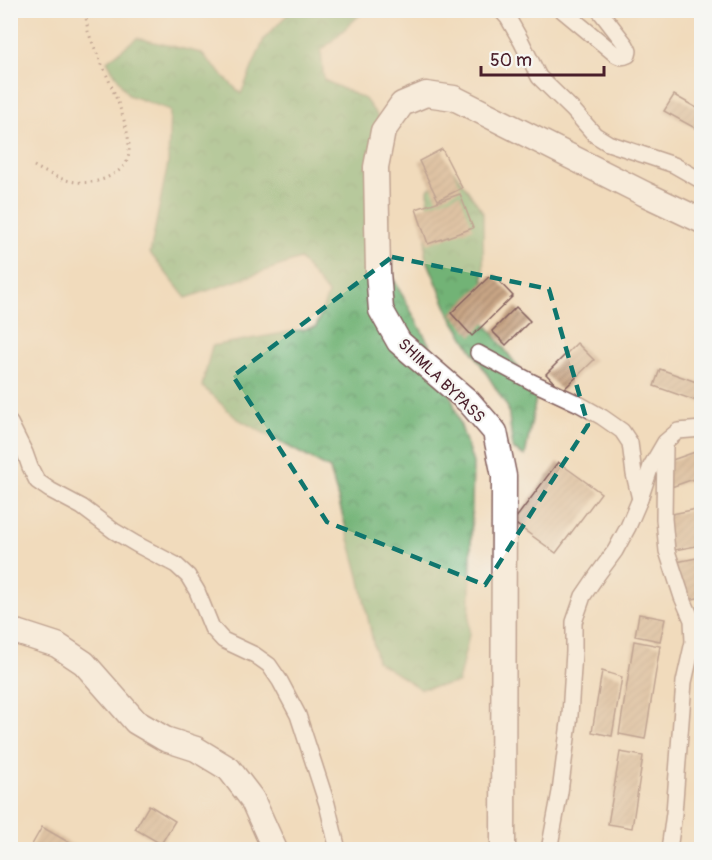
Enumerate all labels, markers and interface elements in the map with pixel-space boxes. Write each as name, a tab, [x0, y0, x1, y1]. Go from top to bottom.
scale bar	[481, 39, 604, 77]
text: 50 m	[490, 49, 532, 72]
street label: SHIMLA BYPASS	[394, 334, 489, 427]

